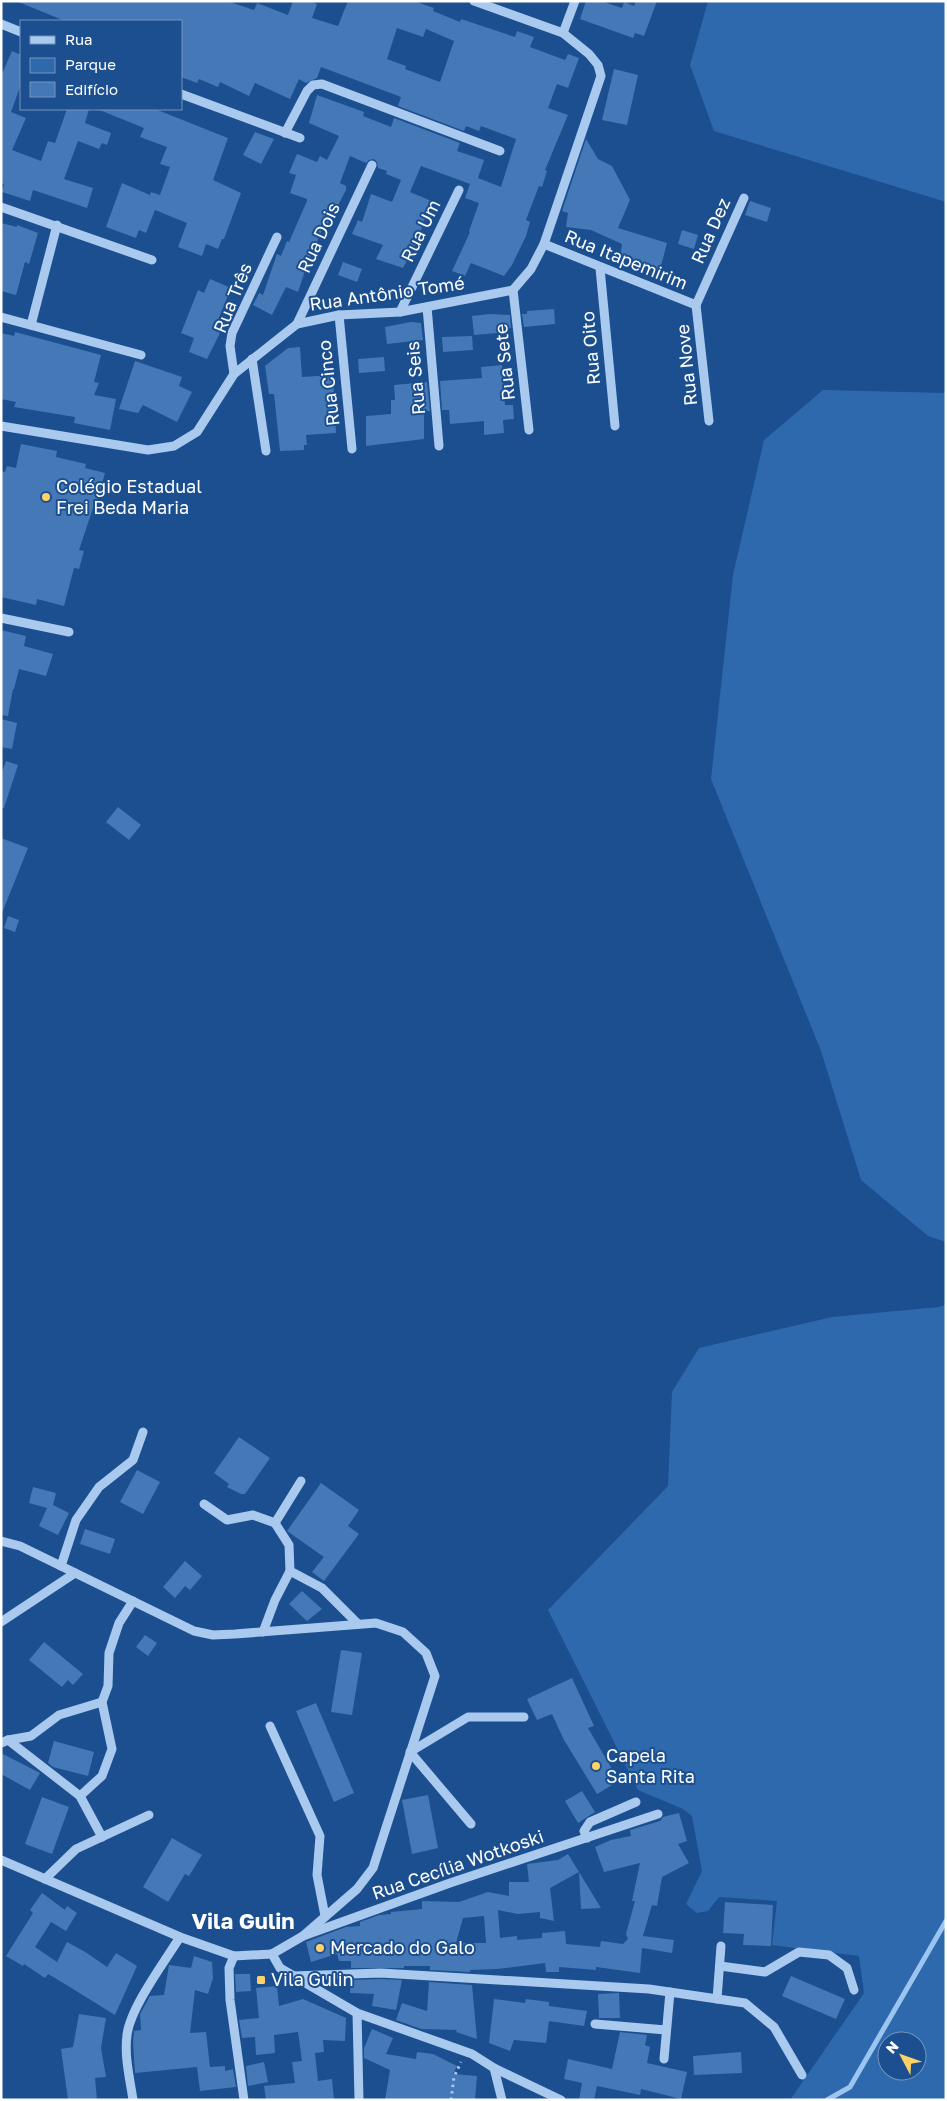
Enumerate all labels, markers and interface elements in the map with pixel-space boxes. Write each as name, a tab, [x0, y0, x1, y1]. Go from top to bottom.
legend	[20, 20, 182, 110]
text: Rua	[65, 30, 92, 48]
text: Parque	[65, 55, 116, 73]
text: Edifício	[65, 80, 118, 98]
street label: Rua Dez	[686, 194, 734, 267]
street label: Rua Um	[396, 196, 445, 265]
street label: Rua Dois	[292, 199, 344, 276]
street label: Rua Itapemirim	[562, 224, 691, 294]
street label: Rua Três	[208, 259, 256, 336]
street label: Rua Antônio Tomé	[308, 271, 466, 315]
street label: Rua Oito	[576, 310, 604, 386]
street label: Rua Sete	[489, 323, 519, 402]
street label: Rua Nove	[671, 323, 701, 407]
street label: Rua Cinco	[313, 339, 343, 427]
street label: Rua Seis	[401, 340, 429, 416]
place label: Colégio Estadual Frei Beda Maria	[56, 475, 202, 518]
marker: Colégio Estadual Frei Beda Maria	[40, 491, 52, 503]
place label: Capela Santa Rita	[606, 1744, 695, 1787]
marker: Capela Santa Rita	[590, 1760, 602, 1772]
street label: Rua Cecília Wotkoski	[369, 1824, 546, 1904]
district label: Vila Gulin	[191, 1907, 295, 1934]
place label: Mercado do Galo	[330, 1936, 475, 1958]
marker: Mercado do Galo	[314, 1942, 326, 1954]
place label: Vila Gulin	[271, 1968, 354, 1990]
marker: Vila Gulin	[255, 1974, 267, 1986]
north arrow	[877, 2031, 927, 2081]
text: N	[882, 2038, 902, 2057]

